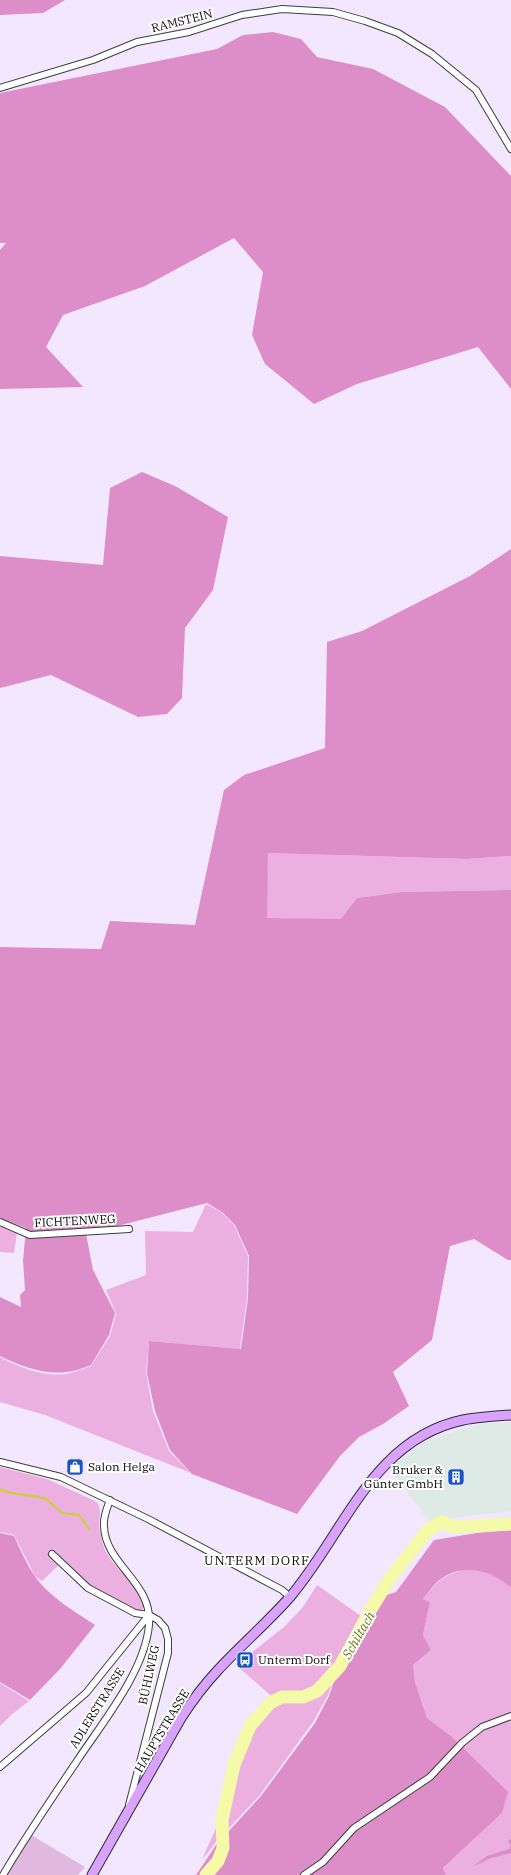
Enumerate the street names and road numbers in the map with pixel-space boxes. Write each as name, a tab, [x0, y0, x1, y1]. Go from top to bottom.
street label: RAMSTEIN	[150, 6, 214, 35]
street label: FICHTENWEG	[34, 1211, 117, 1230]
street label: BÜHLWEG	[135, 1643, 162, 1706]
street label: ADLERSTRASSE	[66, 1665, 127, 1751]
street label: HAUPTSTRASSE	[131, 1686, 192, 1775]

